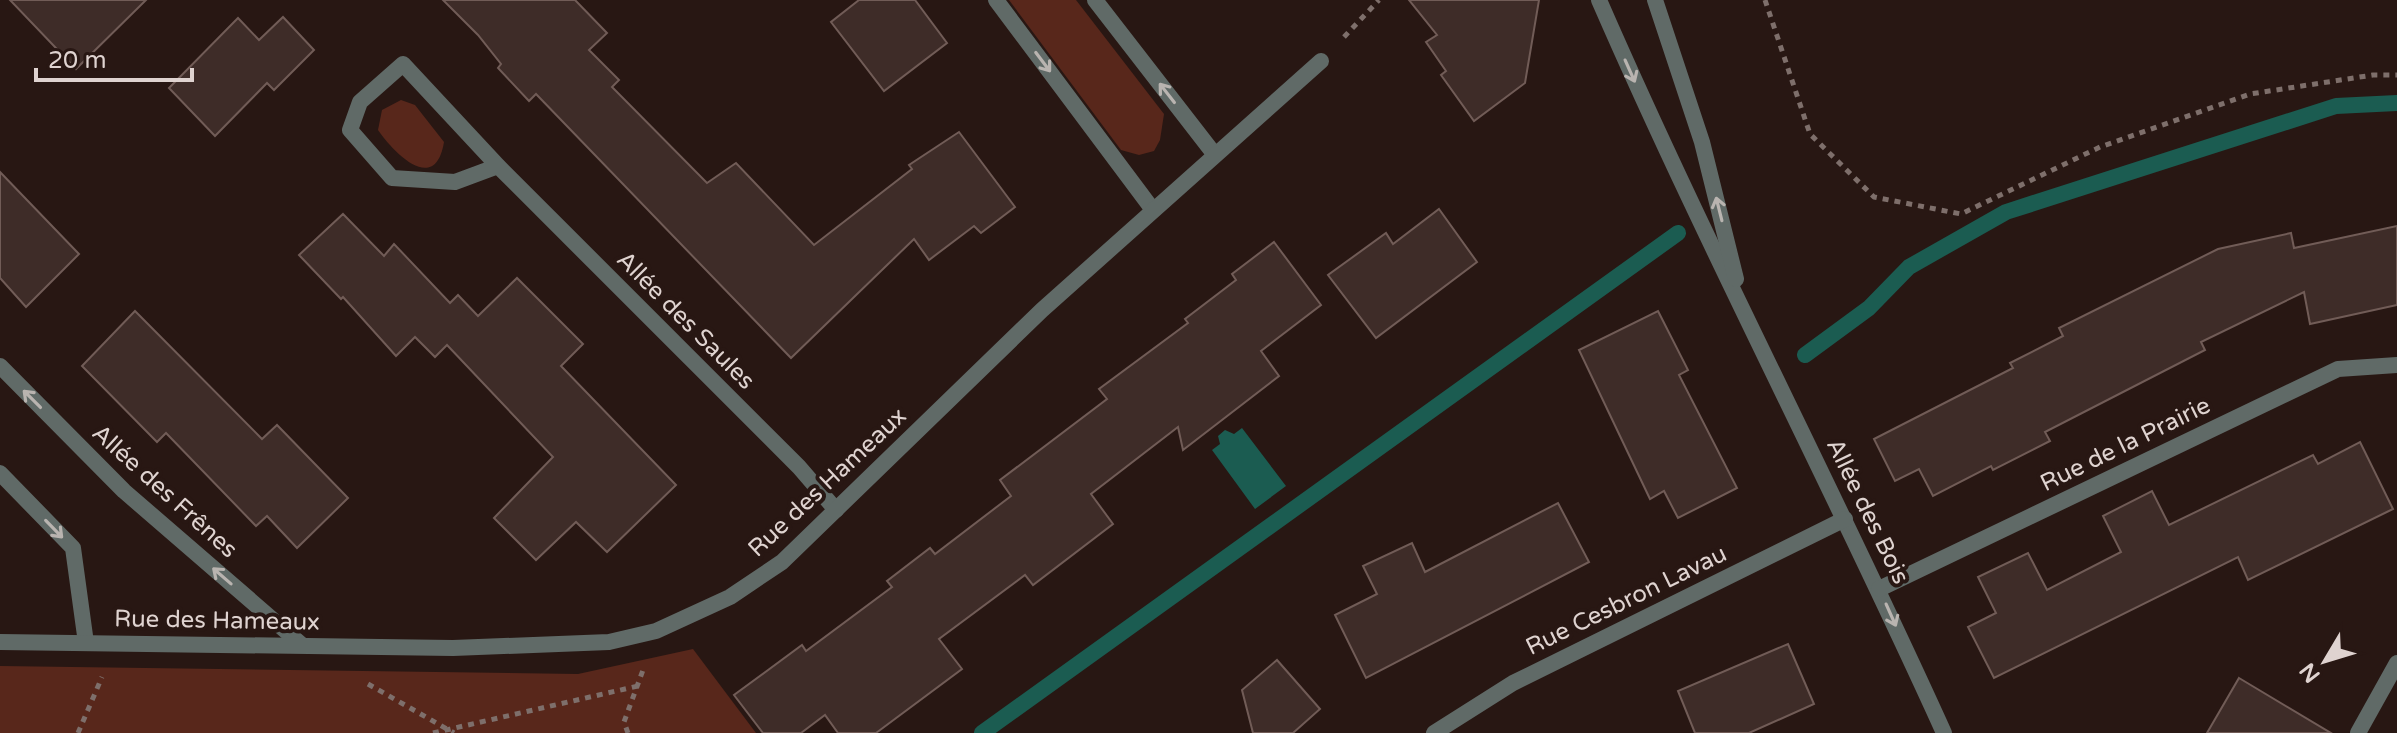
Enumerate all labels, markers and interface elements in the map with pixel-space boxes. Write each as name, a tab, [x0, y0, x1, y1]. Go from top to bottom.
scale bar	[36, 32, 192, 82]
text: 20 m	[48, 46, 106, 75]
one-way arrow	[1034, 51, 1051, 73]
one-way arrow	[1623, 59, 1638, 83]
one-way arrow	[1159, 83, 1176, 104]
one-way arrow	[1710, 196, 1725, 222]
street label: Allée des Saules	[611, 245, 761, 395]
one-way arrow	[23, 390, 42, 409]
street label: Rue de la Prairie	[2035, 391, 2215, 498]
street label: Rue des Hameaux	[742, 402, 913, 563]
street label: Allée des Frênes	[86, 418, 243, 564]
street label: Allée des Bois	[1820, 434, 1915, 589]
one-way arrow	[44, 519, 63, 538]
street label: Rue Cesbron Lavau	[1521, 539, 1731, 662]
one-way arrow	[212, 567, 232, 585]
one-way arrow	[1884, 602, 1899, 626]
street label: Rue des Hameaux	[114, 604, 320, 637]
north arrow	[2285, 621, 2365, 701]
text: N	[2294, 658, 2326, 688]

